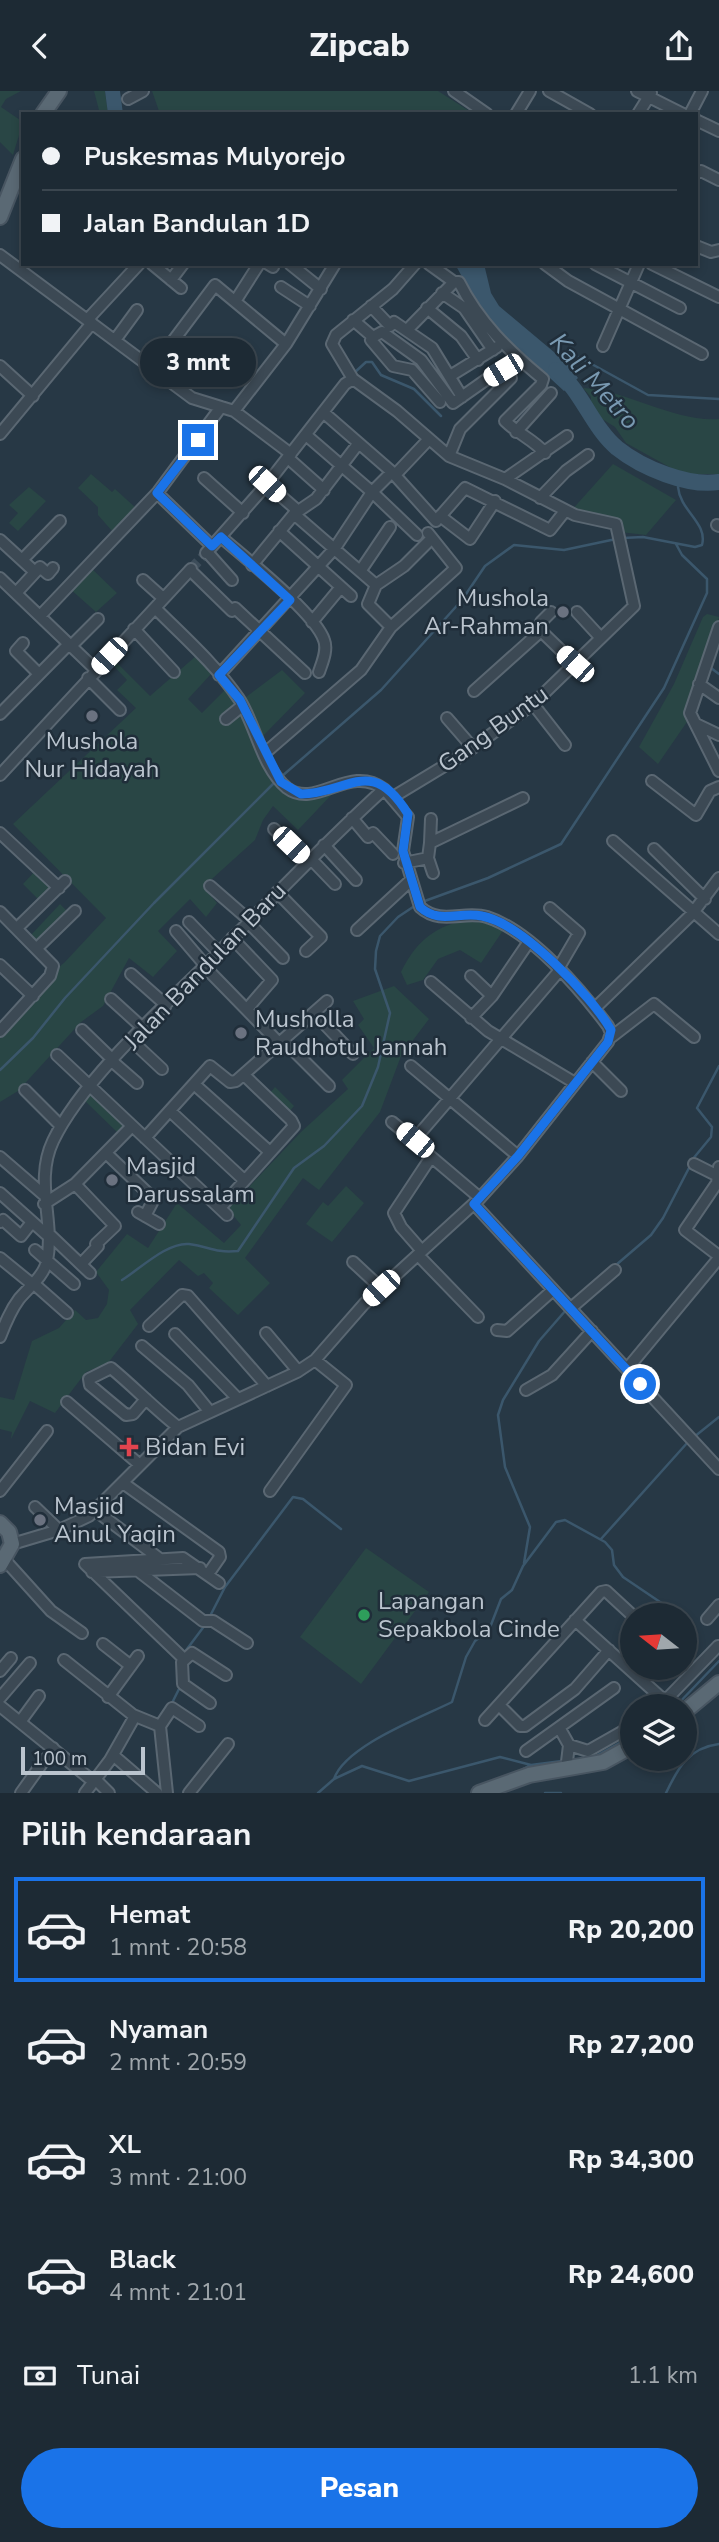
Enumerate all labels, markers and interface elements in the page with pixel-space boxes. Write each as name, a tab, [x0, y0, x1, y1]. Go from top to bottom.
text: Zipcab	[309, 24, 410, 67]
icon: back	[21, 27, 59, 65]
icon: share	[660, 27, 698, 65]
text: Puskesmas Mulyorejo	[84, 139, 345, 174]
text: Jalan Bandulan 1D	[84, 206, 310, 241]
water label: Kali Metro	[542, 325, 648, 437]
callout: 3 mnt	[140, 338, 256, 387]
text: 3 mnt	[166, 347, 230, 378]
car	[480, 350, 527, 390]
route end	[182, 424, 214, 456]
car	[245, 462, 290, 506]
place label: Mushola Ar-Rahman	[424, 582, 549, 642]
marker: Mushola Ar-Rahman	[555, 604, 571, 620]
car	[87, 633, 132, 679]
car	[553, 642, 598, 686]
street label: Gang Buntu	[431, 678, 555, 780]
marker: Mushola Nur Hidayah	[84, 708, 100, 724]
place label: Mushola Nur Hidayah	[25, 725, 159, 785]
car	[269, 823, 314, 867]
street label: Jalan Bandulan Baru	[116, 875, 293, 1057]
place label: Musholla Raudhotul Jannah	[255, 1003, 447, 1063]
marker: Musholla Raudhotul Jannah	[233, 1025, 249, 1041]
car	[393, 1118, 438, 1162]
place label: Masjid Darussalam	[126, 1150, 255, 1210]
marker: Masjid Darussalam	[104, 1172, 120, 1188]
car	[359, 1266, 404, 1310]
route start	[624, 1368, 656, 1400]
place label: Bidan Evi	[145, 1431, 245, 1463]
marker: Bidan Evi	[119, 1437, 139, 1457]
place label: Masjid Ainul Yaqin	[54, 1490, 176, 1550]
marker: Masjid Ainul Yaqin	[32, 1512, 48, 1528]
place label: Lapangan Sepakbola Cinde	[378, 1585, 560, 1645]
north arrow	[620, 1603, 696, 1680]
map controls	[620, 1603, 697, 1771]
marker: Lapangan Sepakbola Cinde	[356, 1607, 372, 1623]
button: layers	[620, 1694, 697, 1771]
scale bar	[21, 1744, 145, 1776]
text: 100 m	[32, 1746, 87, 1772]
text: Pilih kendaraan	[21, 1813, 251, 1856]
text: Hemat	[109, 1897, 190, 1932]
icon: car	[25, 1898, 88, 1961]
text: Rp 20,200	[568, 1912, 694, 1947]
text: 1 mnt · 20:58	[109, 1932, 247, 1963]
text: Nyaman	[109, 2012, 208, 2047]
icon: car	[25, 2013, 88, 2076]
text: Rp 27,200	[568, 2027, 694, 2062]
text: 2 mnt · 20:59	[109, 2047, 247, 2078]
text: XL	[109, 2127, 141, 2162]
icon: car	[25, 2128, 88, 2191]
text: Rp 34,300	[568, 2142, 694, 2177]
text: 3 mnt · 21:00	[109, 2162, 247, 2193]
text: Black	[109, 2242, 176, 2277]
icon: car	[25, 2243, 88, 2306]
text: Rp 24,600	[568, 2257, 694, 2292]
text: 4 mnt · 21:01	[109, 2277, 247, 2308]
icon: cash	[21, 2357, 59, 2395]
text: Tunai	[77, 2358, 140, 2393]
text: 1.1 km	[628, 2360, 698, 2391]
button: Pesan	[21, 2448, 698, 2528]

